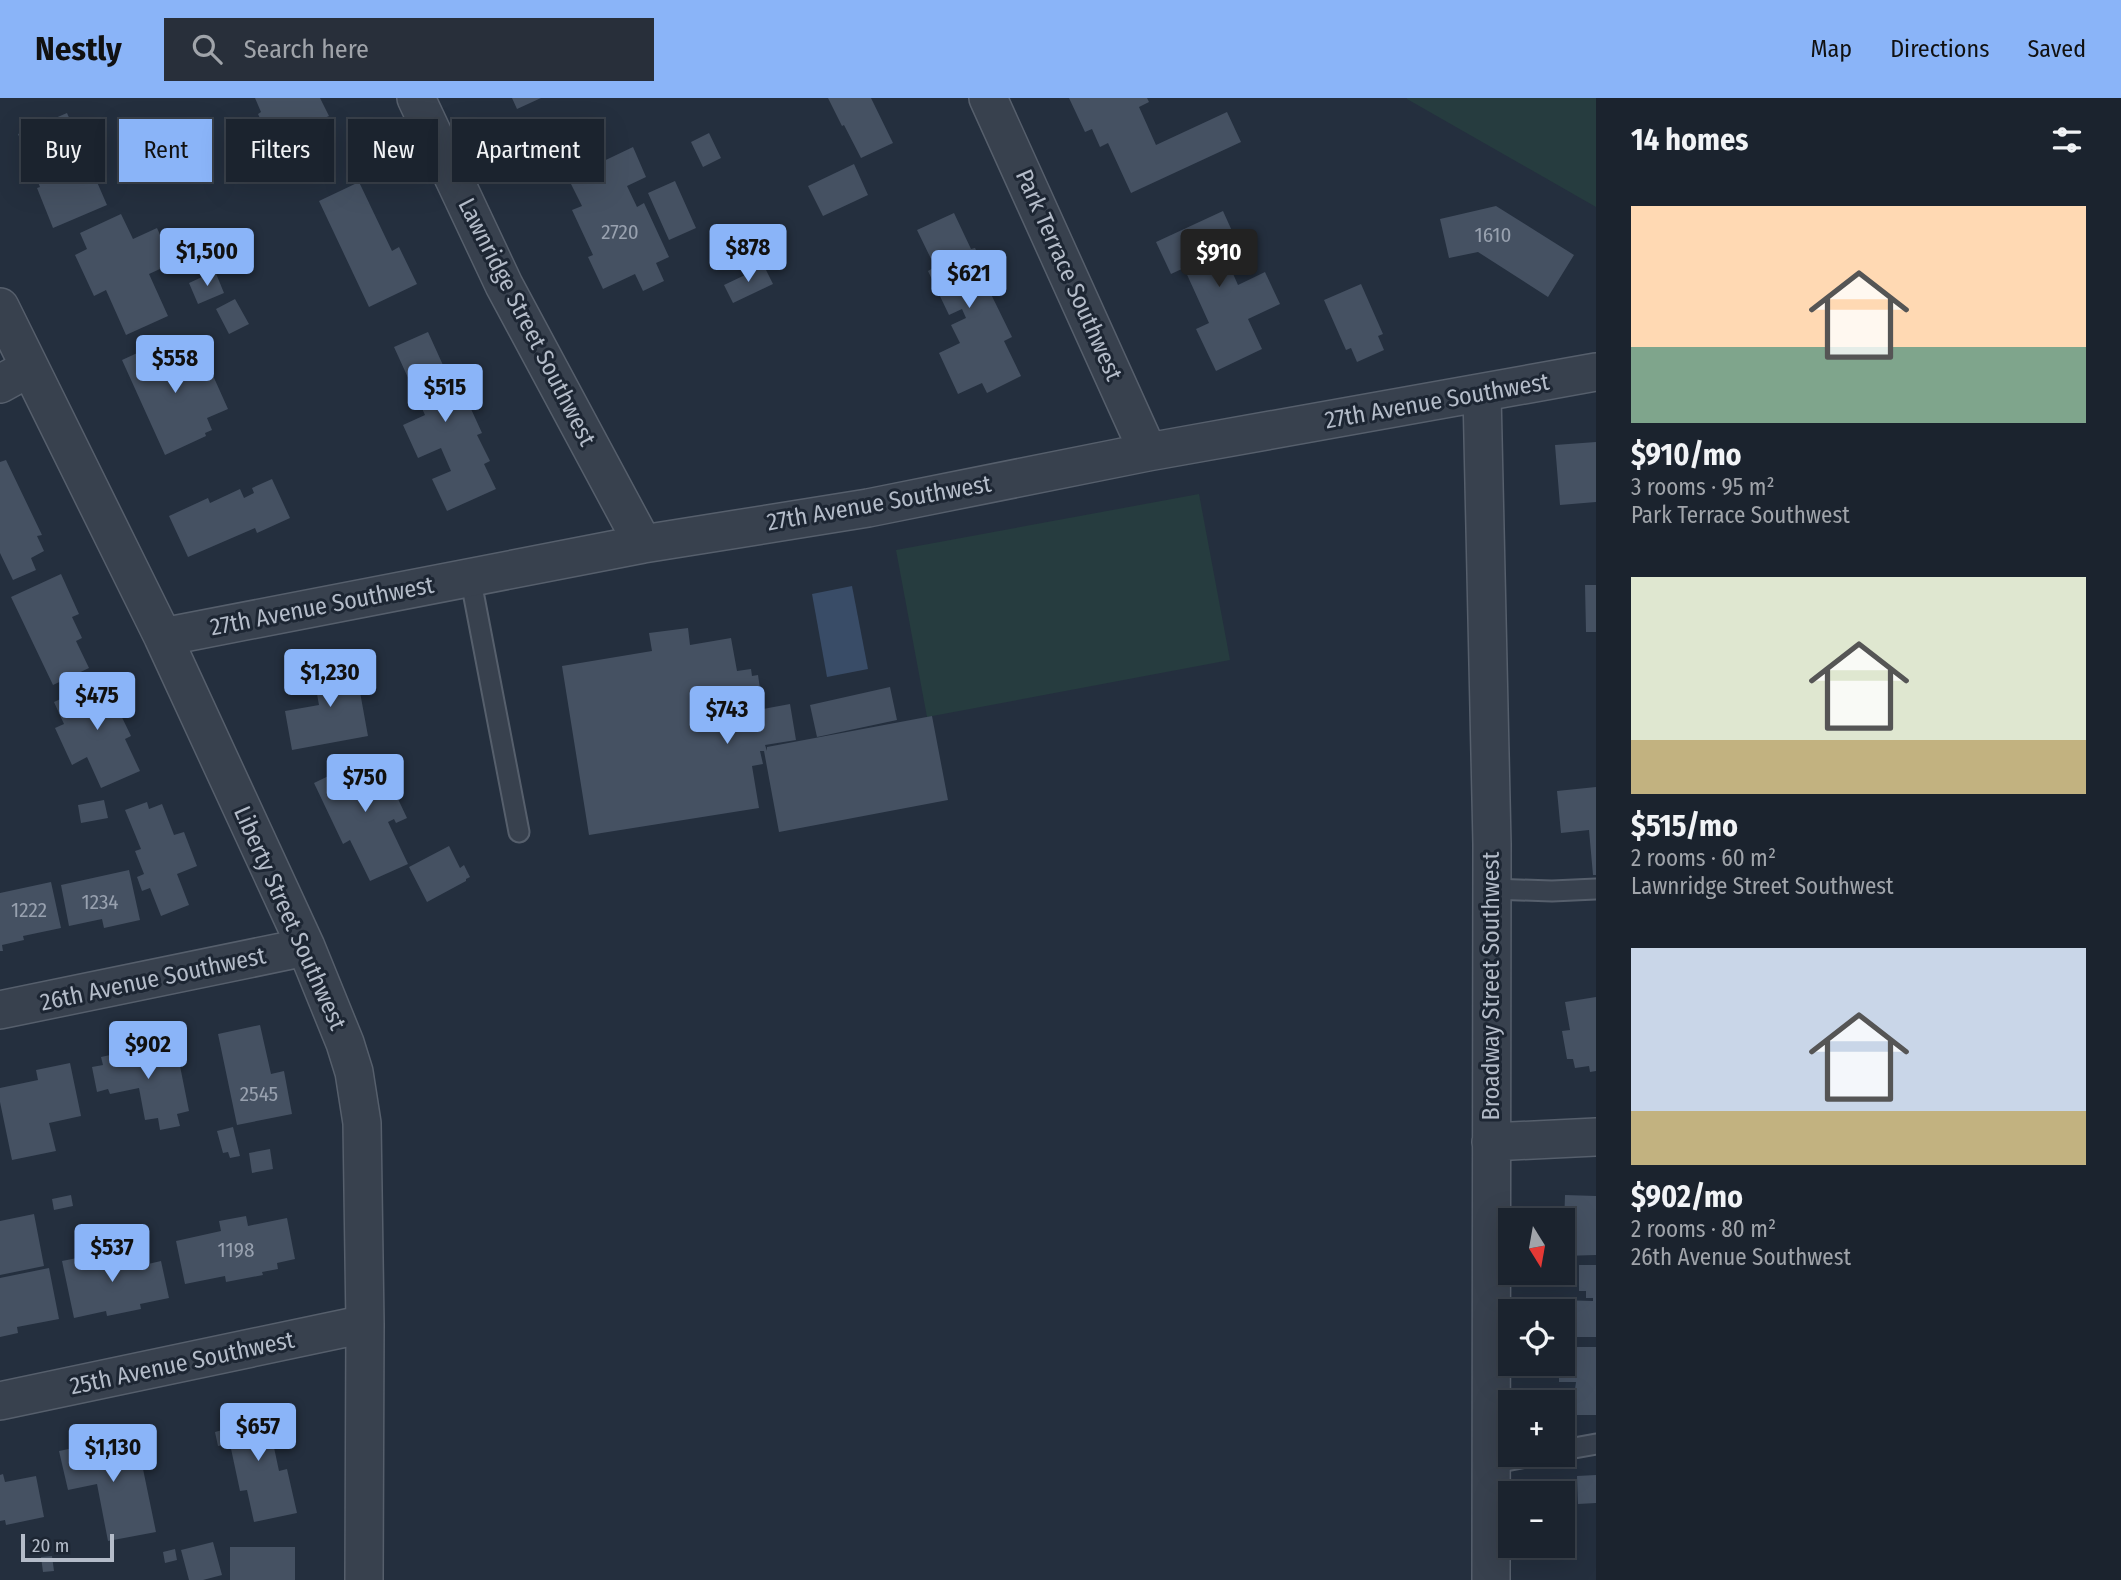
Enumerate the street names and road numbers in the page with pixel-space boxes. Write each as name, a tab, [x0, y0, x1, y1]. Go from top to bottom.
street label: Park Terrace Southwest	[1010, 165, 1128, 385]
street label: Lawnridge Street Southwest	[452, 194, 602, 451]
street label: 27th Avenue Southwest	[1323, 367, 1551, 435]
street label: 27th Avenue Southwest	[765, 469, 993, 537]
street label: 27th Avenue Southwest	[208, 571, 436, 641]
street label: Liberty Street Southwest	[228, 802, 352, 1034]
street label: Broadway Street Southwest	[1477, 851, 1505, 1120]
street label: 26th Avenue Southwest	[38, 941, 268, 1017]
street label: 25th Avenue Southwest	[67, 1326, 297, 1400]

